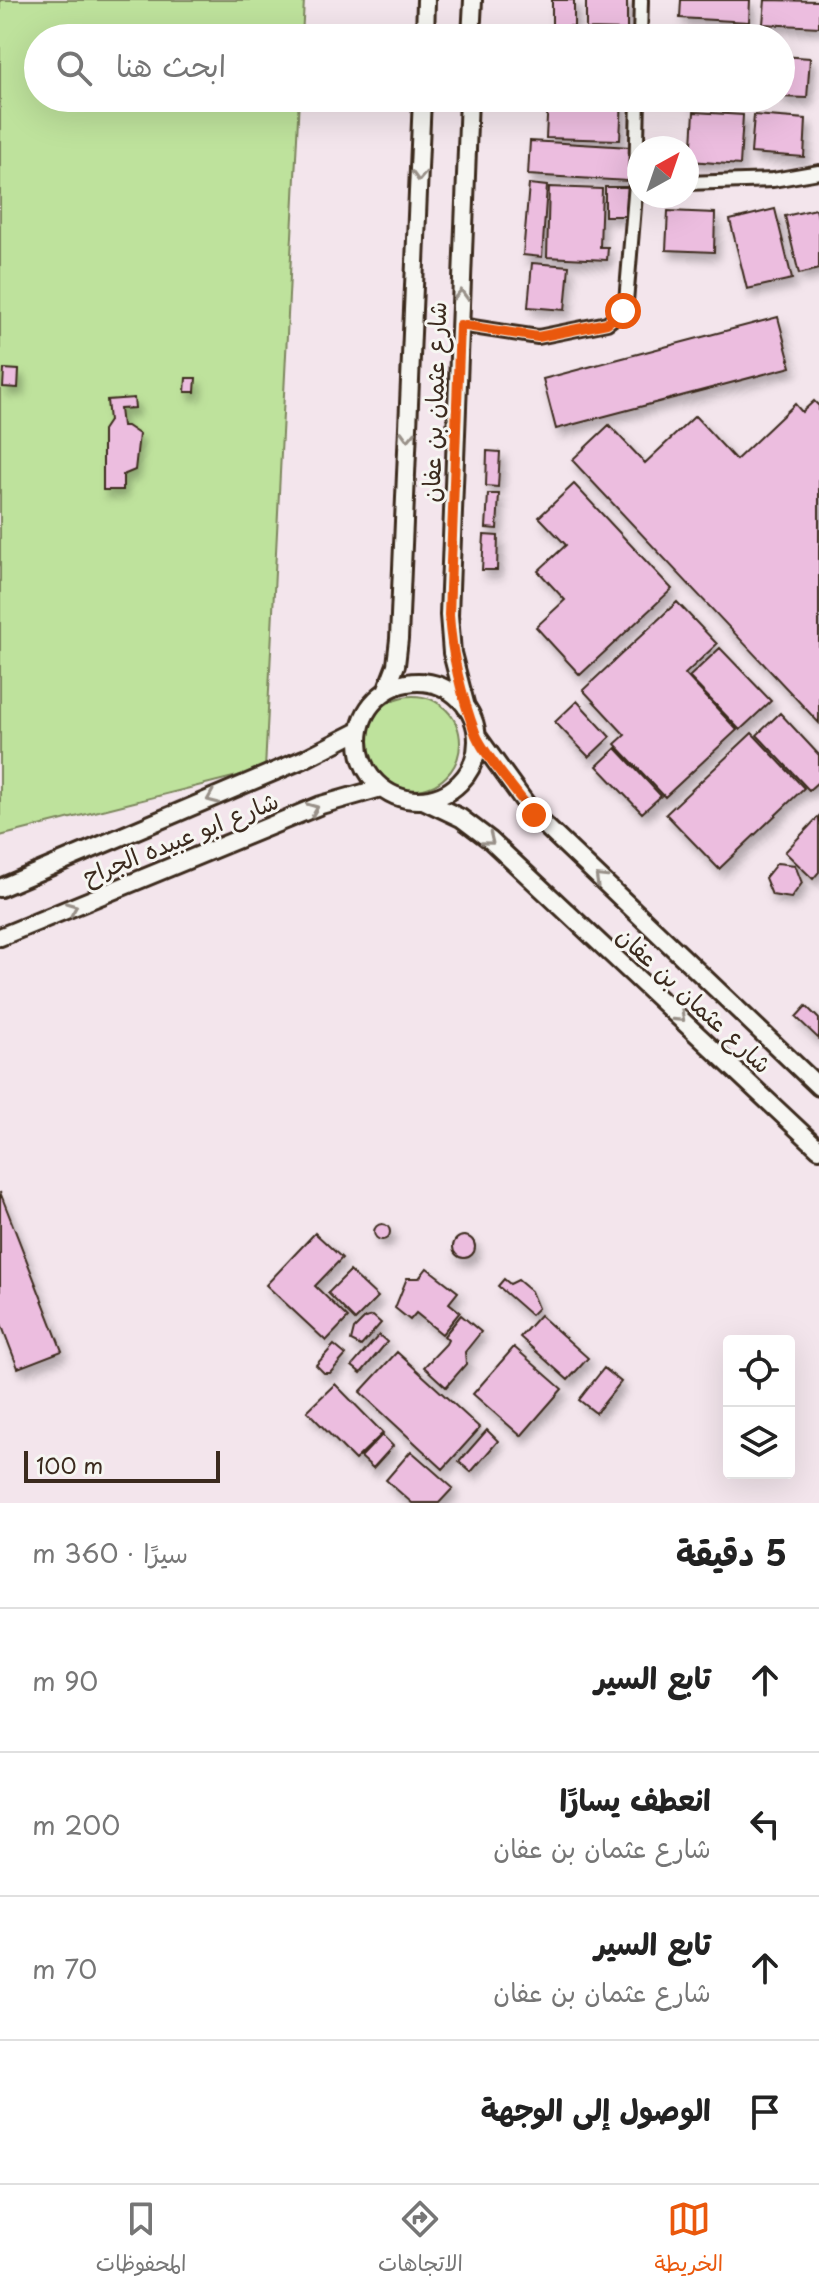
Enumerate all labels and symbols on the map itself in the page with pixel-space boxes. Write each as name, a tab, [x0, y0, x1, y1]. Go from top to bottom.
north arrow	[627, 136, 699, 208]
one-way arrow	[411, 170, 428, 183]
one-way arrow	[453, 288, 470, 301]
route start	[605, 293, 641, 329]
street label: شارع عثمان بن عفان	[412, 301, 455, 503]
one-way arrow	[400, 430, 417, 443]
street label: شارع ابو عبيده الجراح	[77, 781, 284, 894]
one-way arrow	[206, 789, 220, 805]
route end	[516, 797, 552, 833]
one-way arrow	[305, 802, 319, 819]
one-way arrow	[480, 831, 495, 845]
one-way arrow	[595, 874, 610, 888]
one-way arrow	[64, 901, 78, 917]
street label: شارع عثمان بن عفان	[609, 917, 781, 1081]
one-way arrow	[671, 1008, 685, 1023]
scale bar	[24, 1447, 220, 1483]

